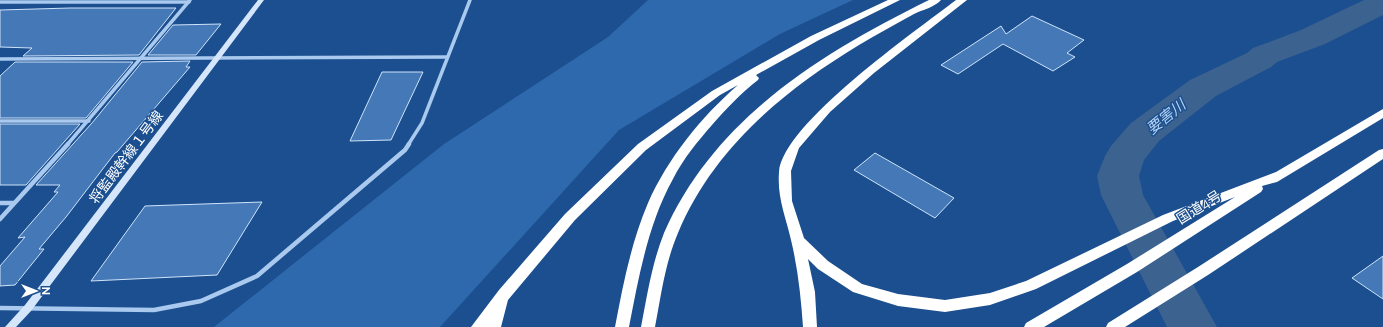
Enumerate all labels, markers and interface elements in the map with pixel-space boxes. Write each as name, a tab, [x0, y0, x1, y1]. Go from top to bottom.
water label: 要害川	[1143, 95, 1191, 138]
street label: 将監殿幹線１号線	[86, 107, 166, 207]
street label: 国道4号	[1174, 187, 1224, 227]
north arrow	[16, 271, 56, 311]
text: N	[39, 287, 52, 295]

